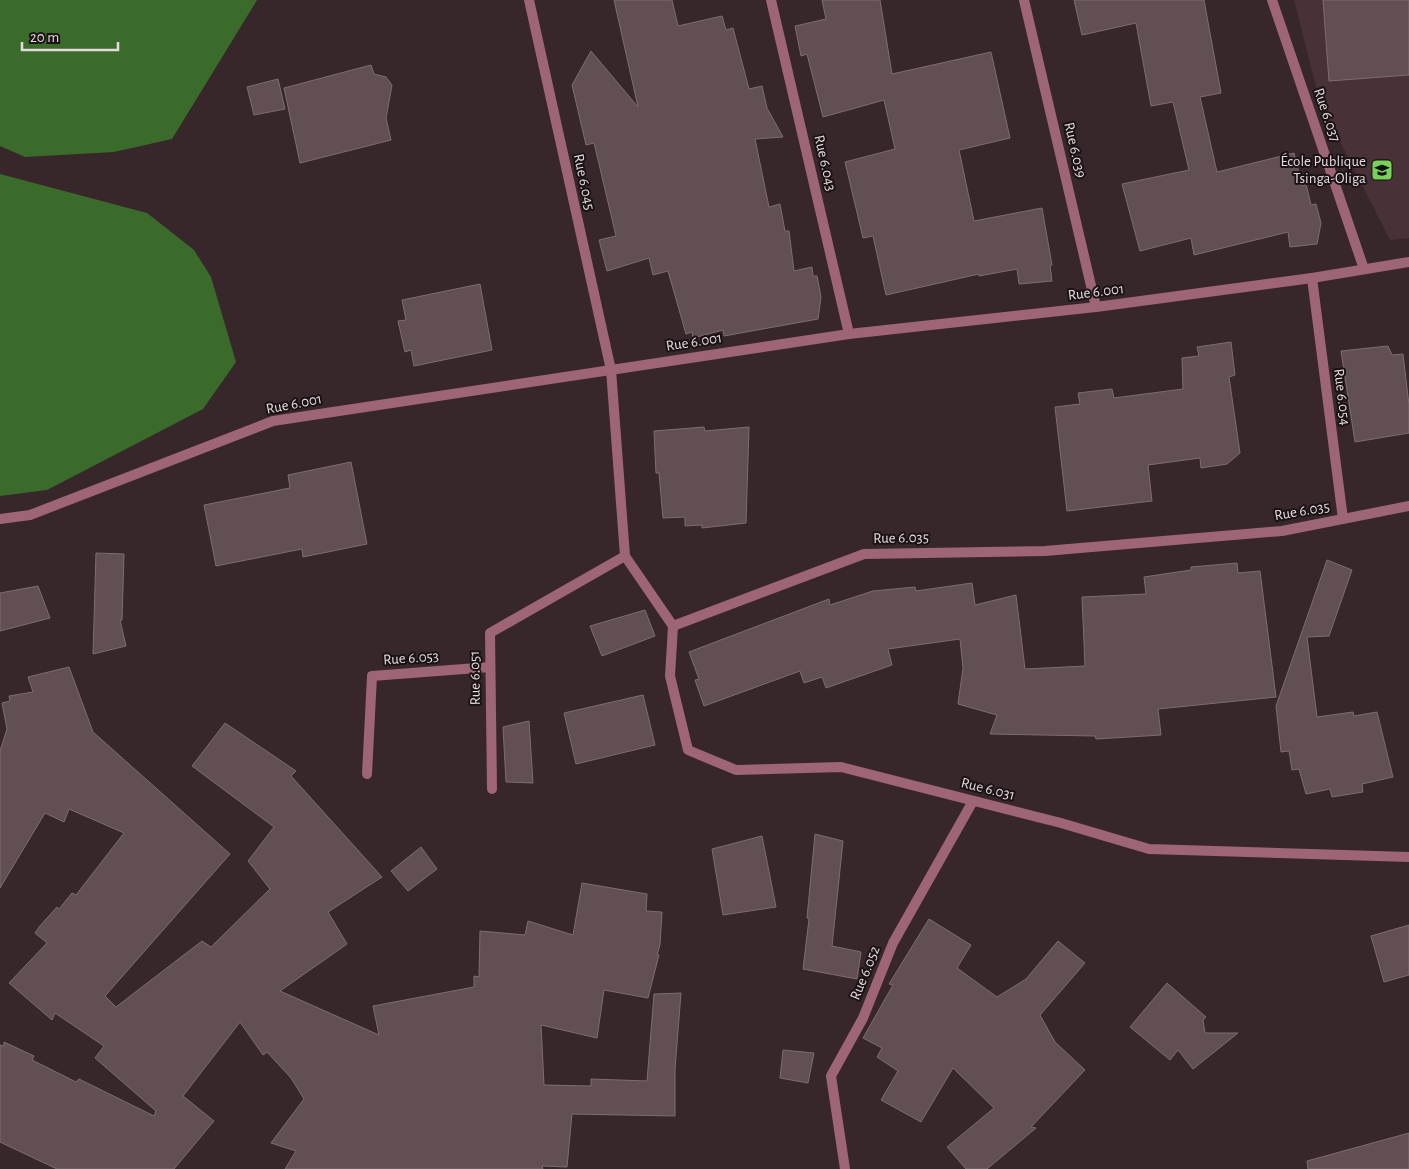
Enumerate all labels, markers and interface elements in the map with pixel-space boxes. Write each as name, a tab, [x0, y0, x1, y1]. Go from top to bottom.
scale bar	[22, 20, 119, 52]
text: 20 m	[30, 30, 59, 45]
street label: Rue 6.037	[1311, 86, 1343, 144]
street label: Rue 6.039	[1061, 121, 1089, 179]
street label: Rue 6.043	[811, 134, 839, 192]
place label: École Publique Tsinga-Oliga	[1280, 152, 1366, 186]
street label: Rue 6.045	[571, 153, 597, 211]
school or university icon: École Publique Tsinga-Oliga	[1370, 158, 1394, 182]
street label: Rue 6.001	[1067, 281, 1125, 303]
street label: Rue 6.001	[665, 330, 723, 354]
street label: Rue 6.054	[1331, 368, 1353, 426]
street label: Rue 6.001	[265, 391, 323, 417]
street label: Rue 6.035	[1273, 499, 1331, 523]
street label: Rue 6.035	[873, 530, 929, 546]
street label: Rue 6.053	[383, 649, 439, 667]
street label: Rue 6.051	[467, 650, 483, 706]
street label: Rue 6.031	[960, 775, 1016, 803]
street label: Rue 6.052	[847, 944, 883, 1002]

